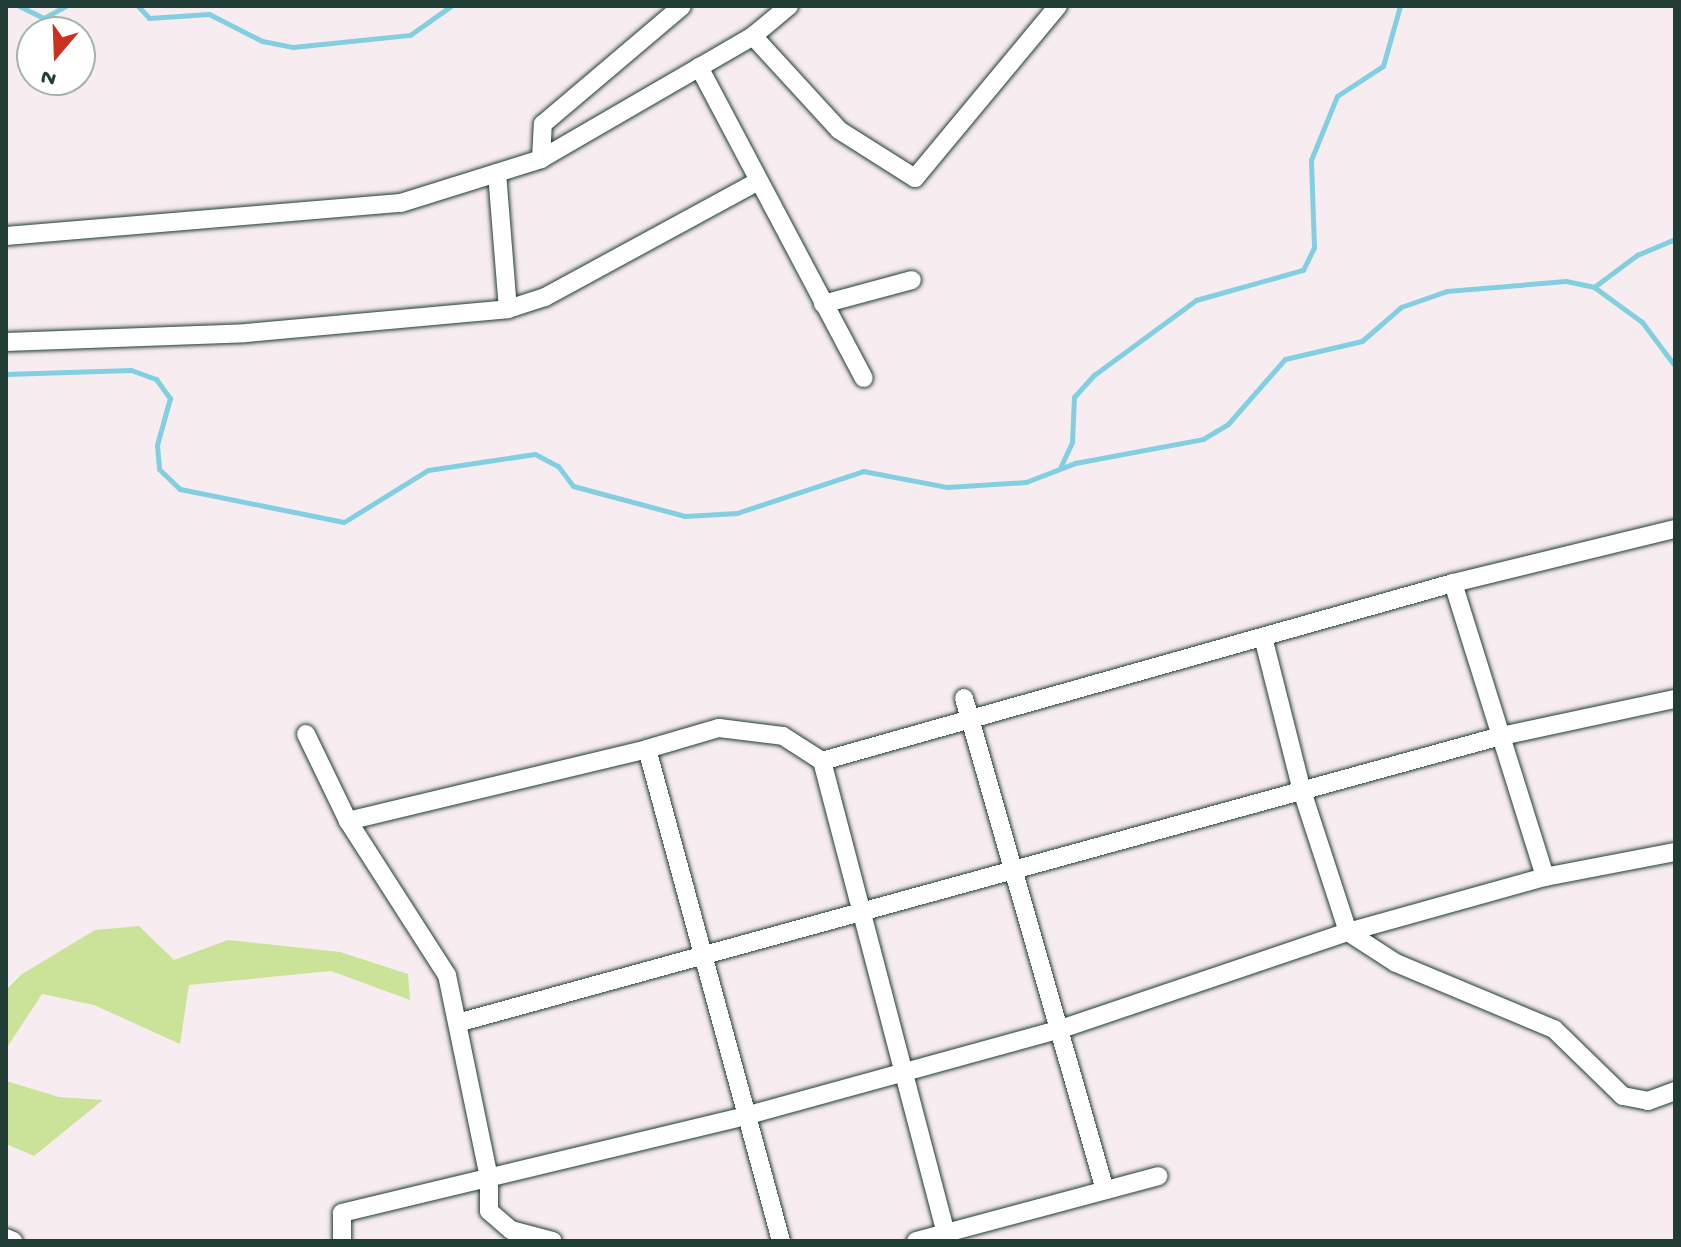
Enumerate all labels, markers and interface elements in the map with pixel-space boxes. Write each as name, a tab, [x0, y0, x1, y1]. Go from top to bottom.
north arrow	[16, 16, 96, 96]
text: N	[38, 62, 60, 91]

